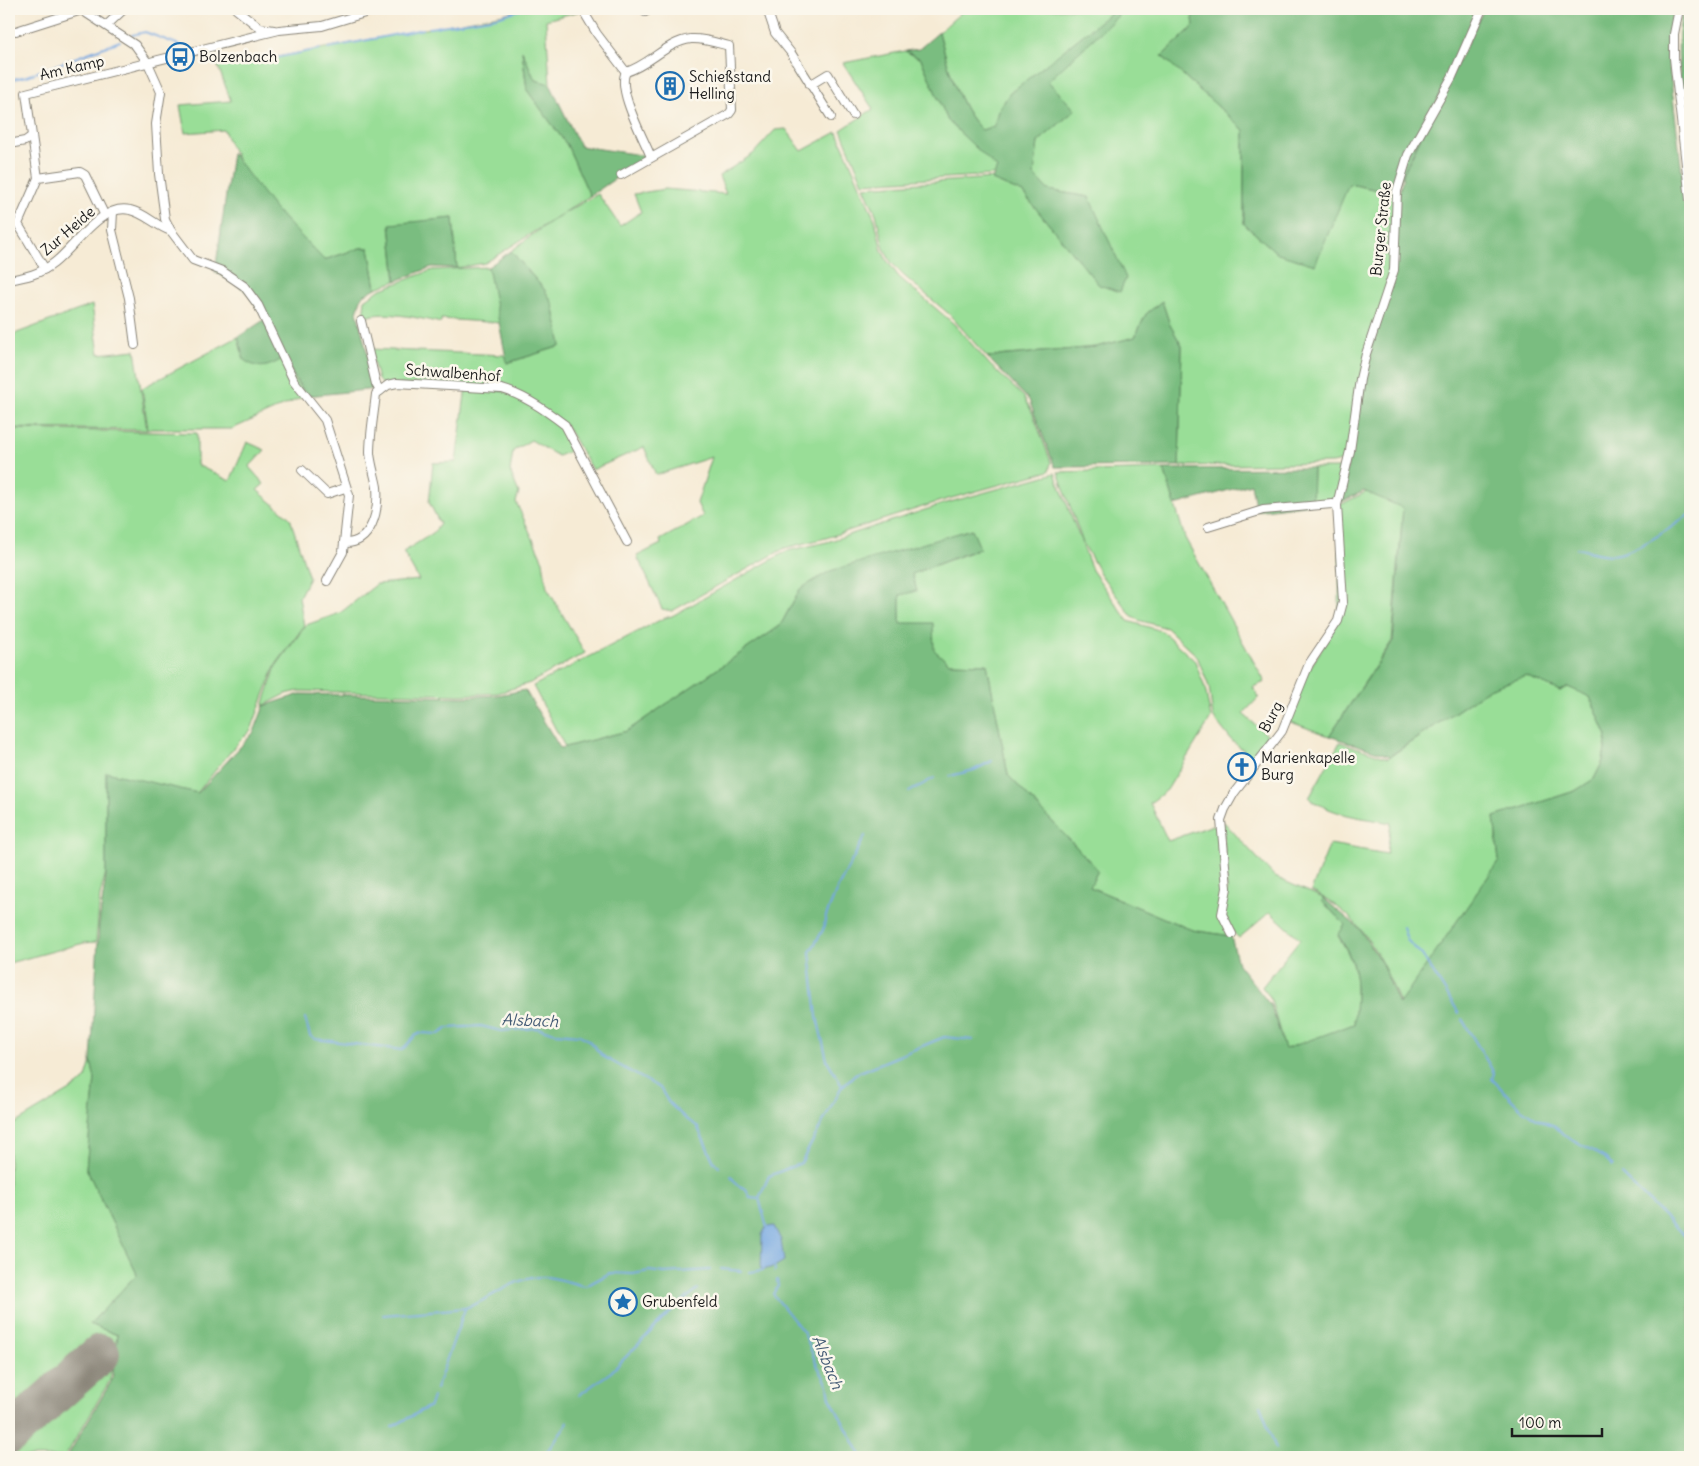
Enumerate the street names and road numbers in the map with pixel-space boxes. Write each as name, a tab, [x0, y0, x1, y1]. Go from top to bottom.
street label: Am Kamp	[38, 51, 106, 84]
street label: Burger Straße	[1366, 181, 1395, 277]
street label: Zur Heide	[37, 202, 99, 259]
street label: Schwalbenhof	[405, 360, 502, 385]
street label: Burg	[1254, 698, 1287, 736]

